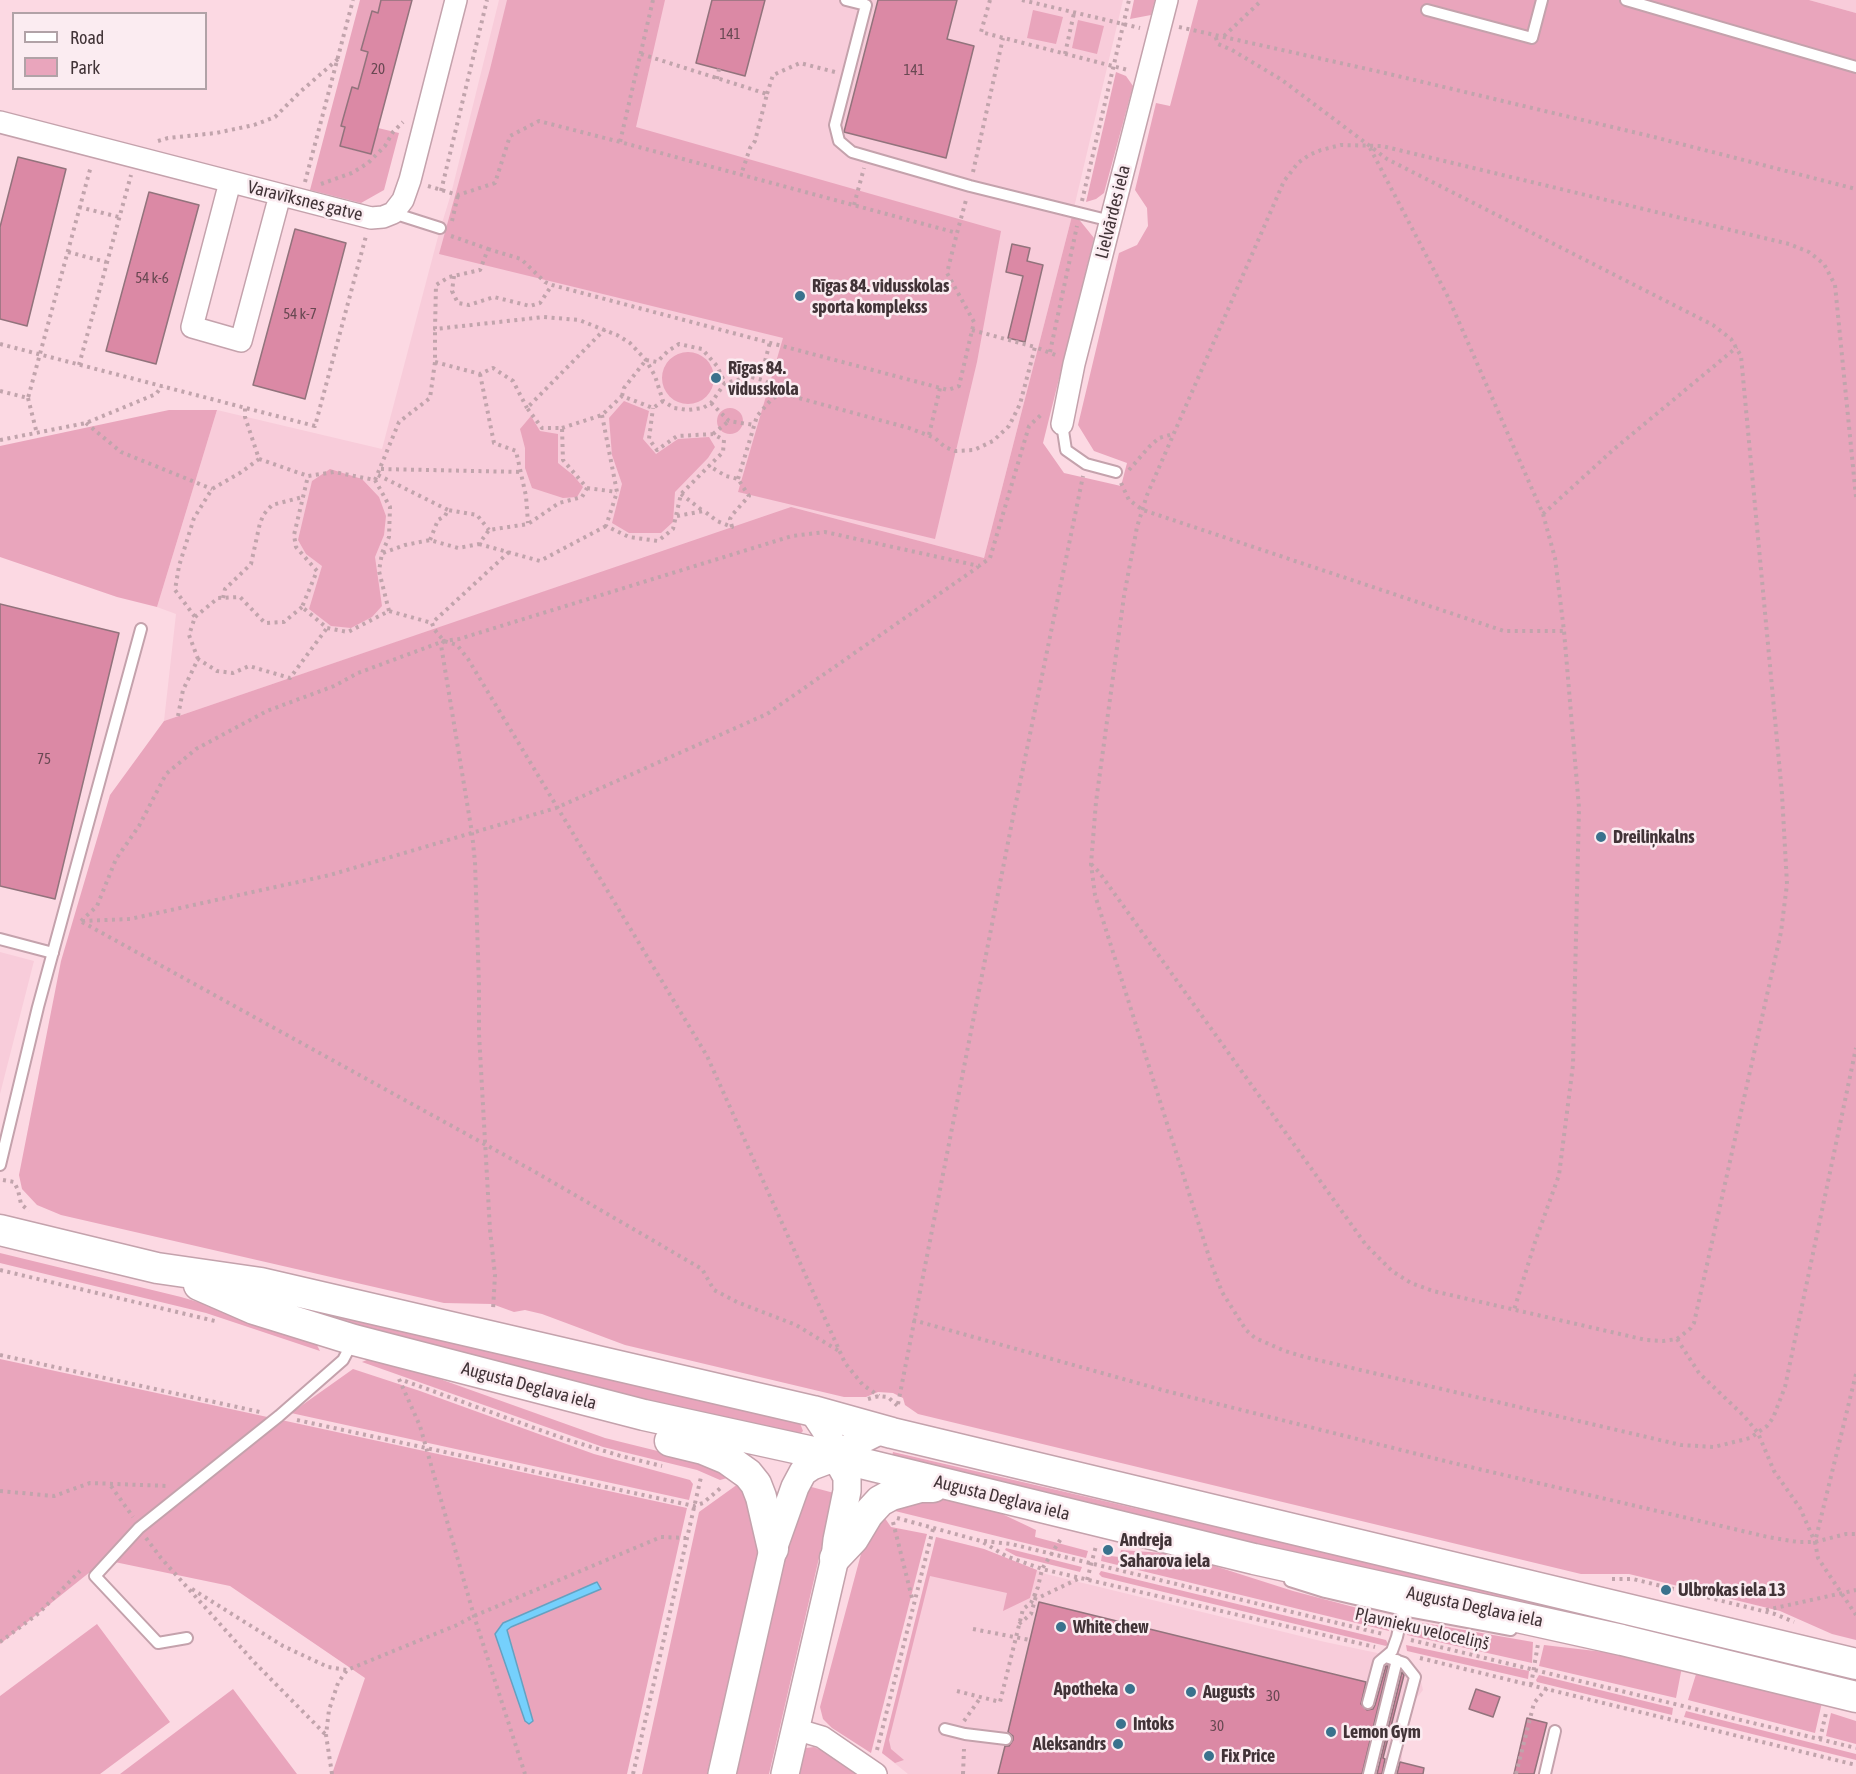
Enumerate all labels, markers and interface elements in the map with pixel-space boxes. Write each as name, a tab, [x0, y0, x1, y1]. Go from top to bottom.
legend	[12, 12, 207, 90]
house number: 141	[719, 25, 741, 43]
text: Road	[70, 27, 104, 48]
text: Park	[70, 57, 100, 78]
house number: 20	[371, 60, 385, 78]
house number: 141	[903, 61, 925, 79]
street label: Lielvārdes iela	[1091, 163, 1135, 261]
street label: Varavīksnes gatve	[245, 176, 365, 226]
house number: 54 k-6	[135, 269, 169, 287]
place label: Rīgas 84. vidusskolas sporta komplekss	[812, 275, 949, 318]
marker: Rīgas 84. vidusskolas sporta komplekss	[793, 289, 807, 303]
house number: 54 k-7	[283, 305, 317, 323]
place label: Rīgas 84. vidusskola	[728, 357, 799, 400]
marker: Rīgas 84. vidusskola	[709, 371, 723, 385]
house number: 75	[37, 750, 51, 768]
place label: Dreiliņkalns	[1613, 826, 1694, 848]
marker: Dreiliņkalns	[1594, 830, 1608, 844]
street label: Augusta Deglava iela	[459, 1358, 599, 1414]
street label: Augusta Deglava iela	[932, 1471, 1072, 1525]
place label: Andreja Saharova iela	[1120, 1529, 1210, 1572]
marker: Andreja Saharova iela	[1101, 1543, 1115, 1557]
place label: Ulbrokas iela 13	[1678, 1579, 1786, 1601]
street label: Augusta Deglava iela	[1405, 1582, 1545, 1632]
marker: Ulbrokas iela 13	[1659, 1583, 1673, 1597]
street label: Pļavnieku veloceliņš	[1353, 1603, 1491, 1655]
place label: White chew	[1073, 1616, 1149, 1638]
marker: White chew	[1054, 1620, 1068, 1634]
place label: Apotheka	[1054, 1678, 1118, 1700]
place label: Augusts	[1203, 1681, 1255, 1703]
marker: Apotheka	[1123, 1682, 1137, 1696]
marker: Augusts	[1184, 1685, 1198, 1699]
house number: 30	[1266, 1687, 1280, 1705]
place label: Intoks	[1133, 1713, 1174, 1735]
marker: Intoks	[1114, 1717, 1128, 1731]
house number: 30	[1210, 1717, 1224, 1735]
place label: Lemon Gym	[1343, 1721, 1421, 1743]
marker: Lemon Gym	[1324, 1725, 1338, 1739]
place label: Aleksandrs	[1033, 1733, 1106, 1755]
marker: Aleksandrs	[1111, 1737, 1125, 1751]
place label: Fix Price	[1221, 1745, 1275, 1767]
marker: Fix Price	[1202, 1749, 1216, 1763]

